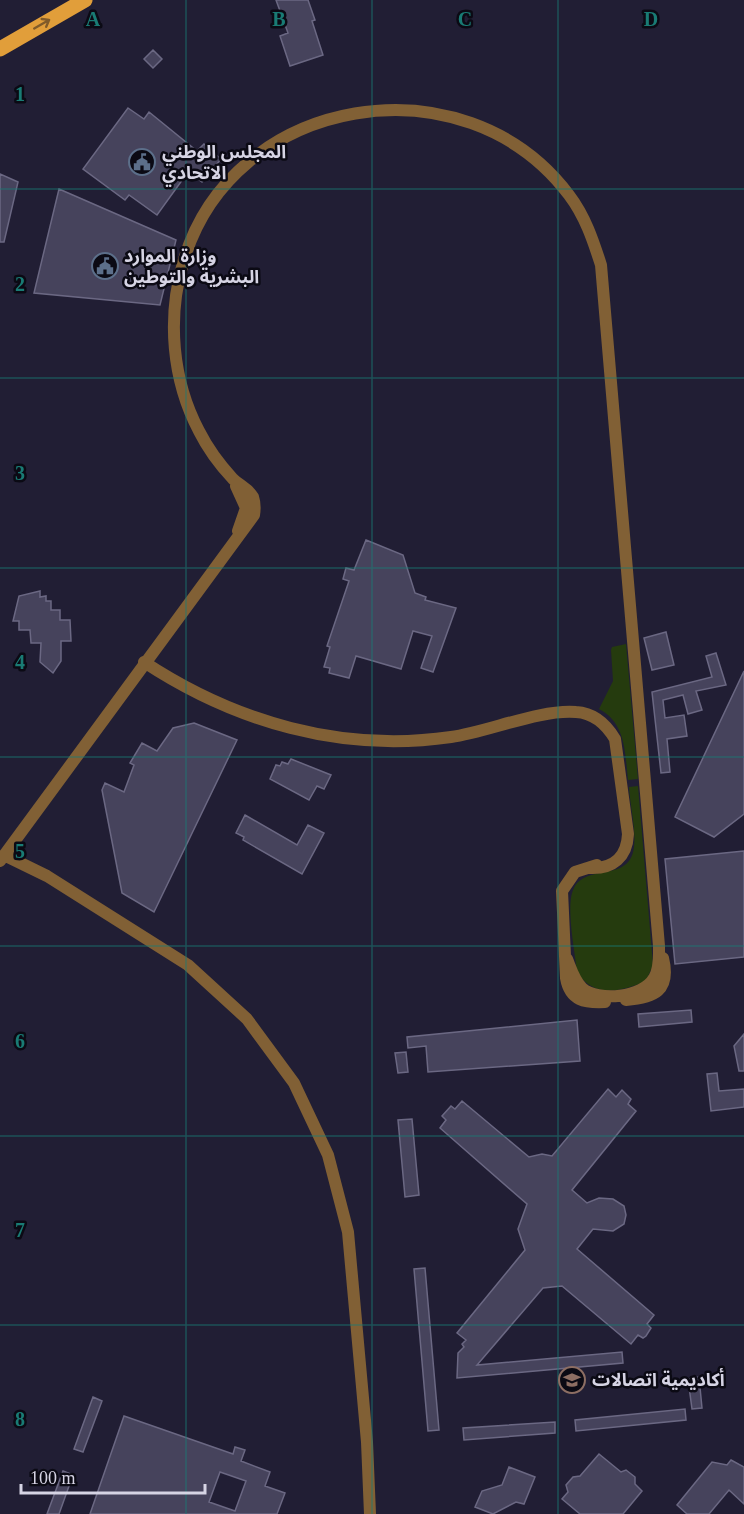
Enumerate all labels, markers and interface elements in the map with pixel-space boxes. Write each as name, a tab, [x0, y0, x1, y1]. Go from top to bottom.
text: A	[86, 8, 101, 30]
text: B	[272, 8, 286, 30]
text: C	[458, 8, 472, 30]
text: D	[644, 8, 658, 30]
one-way arrow	[33, 18, 50, 30]
text: 1	[15, 83, 25, 105]
place label: المجلس الوطني الاتحادي	[162, 142, 286, 187]
public building icon: المجلس الوطني الاتحادي	[127, 147, 157, 177]
place label: وزارة الموارد البشرية والتوطين	[124, 246, 259, 288]
public building icon: وزارة الموارد البشرية والتوطين	[90, 251, 120, 281]
text: 2	[15, 273, 25, 295]
text: 3	[15, 462, 25, 484]
text: 4	[15, 651, 25, 673]
text: 5	[15, 840, 25, 862]
text: 6	[15, 1030, 25, 1052]
text: 7	[15, 1219, 25, 1241]
school or university icon: أكاديمية اتصالات	[557, 1365, 587, 1395]
place label: أكاديمية اتصالات	[592, 1367, 725, 1390]
text: 8	[15, 1408, 25, 1430]
scale bar	[21, 1457, 206, 1495]
text: 100 m	[30, 1468, 76, 1488]

